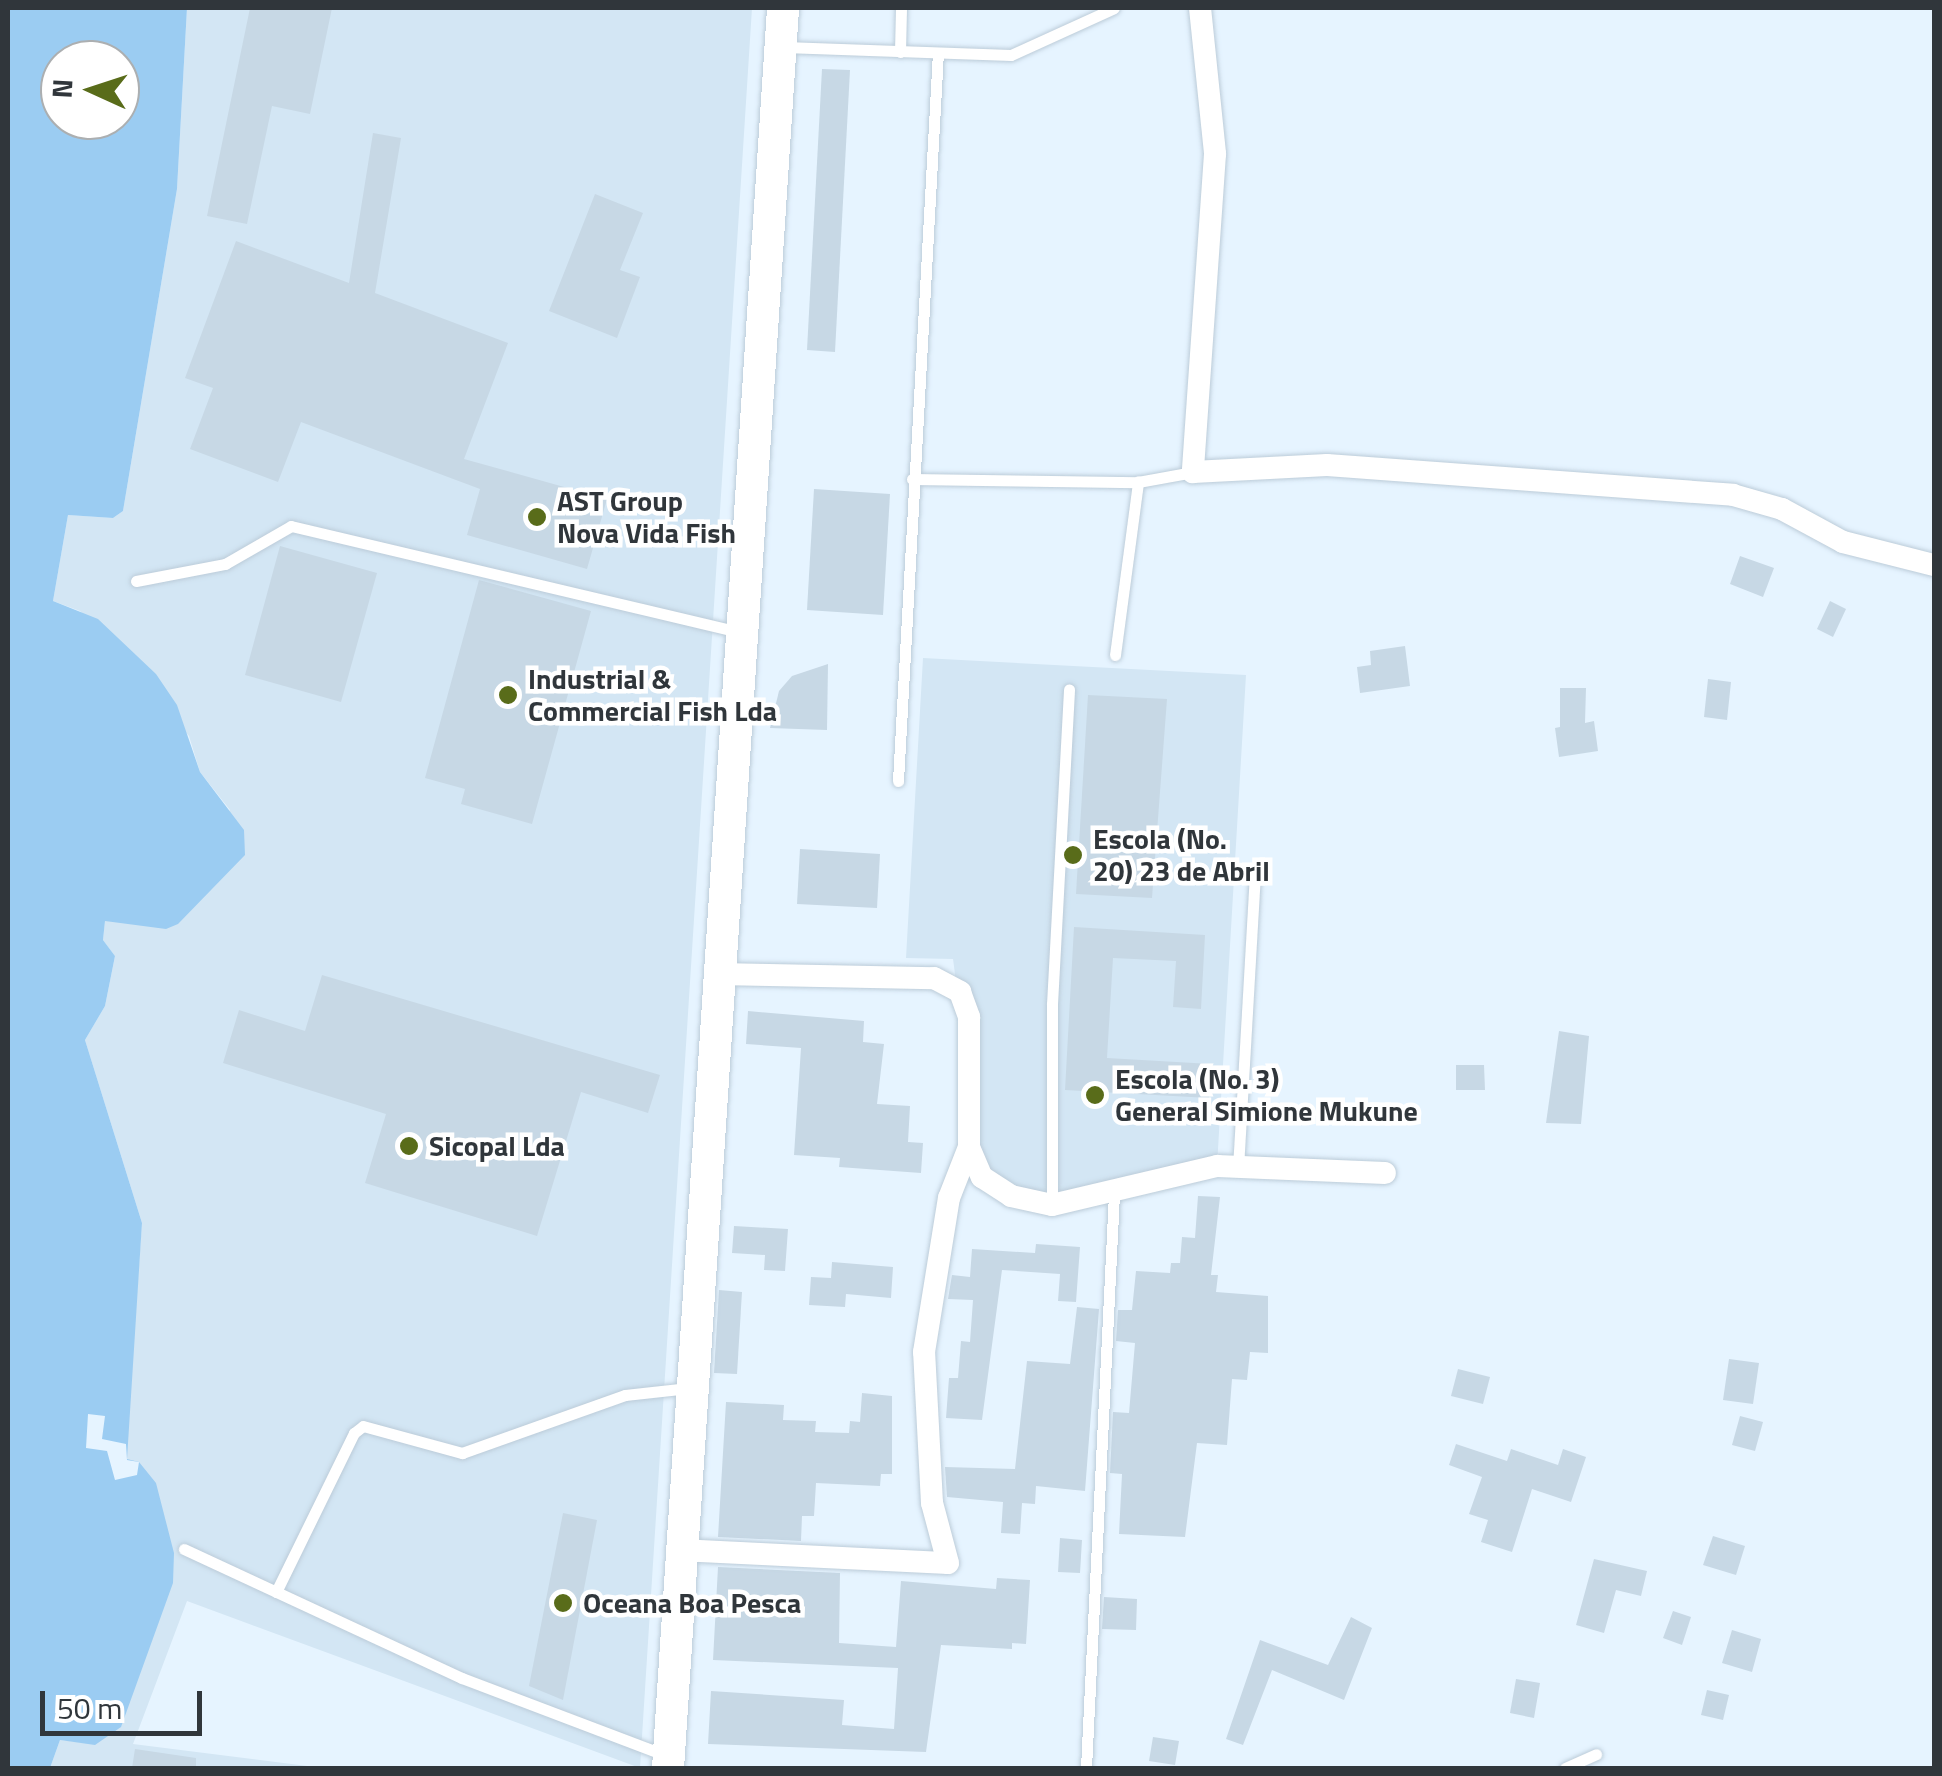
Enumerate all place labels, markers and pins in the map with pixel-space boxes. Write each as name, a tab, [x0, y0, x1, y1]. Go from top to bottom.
place label: AST Group Nova Vida Fish	[557, 484, 736, 550]
marker: AST Group Nova Vida Fish	[526, 506, 548, 528]
place label: Industrial & Commercial Fish Lda	[528, 662, 777, 728]
marker: Industrial & Commercial Fish Lda	[497, 684, 519, 706]
place label: Escola (No. 20) 23 de Abril	[1093, 822, 1270, 888]
marker: Escola (No. 20) 23 de Abril	[1062, 844, 1084, 866]
place label: Escola (No. 3) General Simione Mukune	[1115, 1062, 1418, 1128]
marker: Escola (No. 3) General Simione Mukune	[1084, 1084, 1106, 1106]
place label: Sicopal Lda	[429, 1129, 565, 1163]
marker: Sicopal Lda	[398, 1135, 420, 1157]
place label: Oceana Boa Pesca	[583, 1586, 801, 1620]
marker: Oceana Boa Pesca	[552, 1592, 574, 1614]

